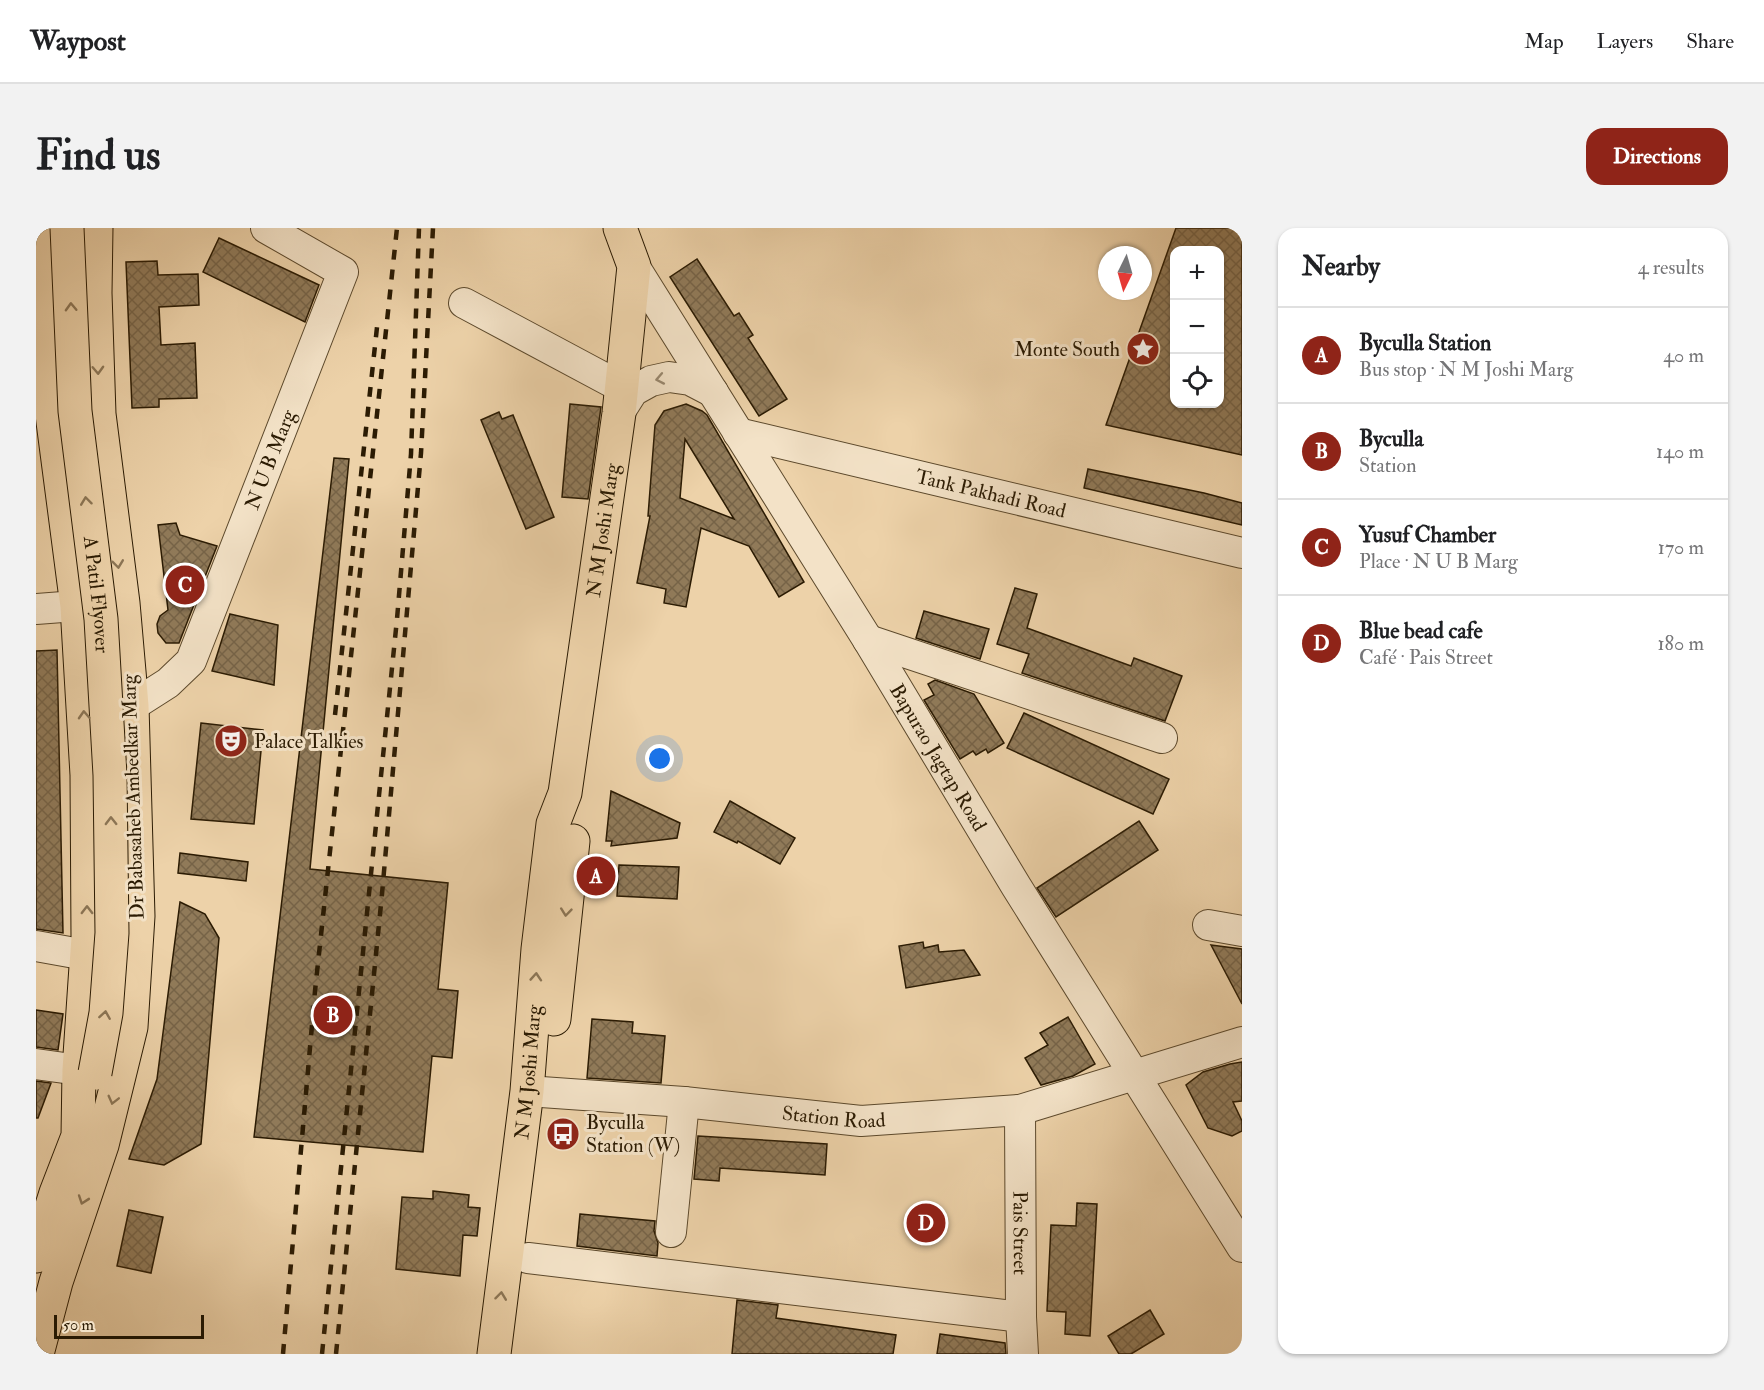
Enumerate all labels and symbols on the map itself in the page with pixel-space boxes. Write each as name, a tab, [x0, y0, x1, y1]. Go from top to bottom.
north arrow	[1098, 246, 1152, 300]
one-way arrow	[64, 302, 77, 311]
place icon: Monte South	[1125, 331, 1161, 367]
place label: Monte South	[1014, 337, 1121, 362]
one-way arrow	[91, 366, 104, 375]
one-way arrow	[656, 372, 666, 385]
street label: N U B Marg	[239, 405, 301, 513]
street label: N M Joshi Marg	[580, 461, 624, 599]
street label: Tank Pakhadi Road	[913, 463, 1069, 523]
one-way arrow	[80, 496, 93, 506]
street label: A Patil Flyover	[78, 534, 115, 654]
one-way arrow	[112, 560, 124, 569]
pin: C	[166, 562, 204, 608]
street label: Dr Babasaheb Ambedkar Marg	[116, 673, 150, 920]
street label: Bapurao Jagtap Road	[885, 679, 993, 836]
one-way arrow	[77, 711, 90, 720]
theatre icon: Palace Talkies	[213, 723, 249, 759]
place label: Palace Talkies	[254, 729, 364, 754]
your location	[645, 744, 674, 773]
one-way arrow	[105, 816, 117, 825]
pin: A	[576, 854, 616, 898]
one-way arrow	[81, 906, 94, 915]
one-way arrow	[560, 908, 573, 917]
one-way arrow	[529, 972, 542, 981]
pin: B	[314, 992, 352, 1038]
street label: N M Joshi Marg	[509, 1003, 546, 1141]
one-way arrow	[99, 1011, 111, 1020]
one-way arrow	[107, 1095, 120, 1105]
street label: Station Road	[781, 1100, 886, 1134]
place label: Byculla Station (W)	[586, 1110, 680, 1158]
bus stop icon: Byculla Station (W)	[545, 1116, 581, 1152]
street label: Pais Street	[1008, 1191, 1033, 1276]
one-way arrow	[77, 1194, 90, 1205]
pin: D	[906, 1200, 946, 1246]
one-way arrow	[494, 1291, 507, 1301]
scale bar	[54, 1312, 204, 1340]

